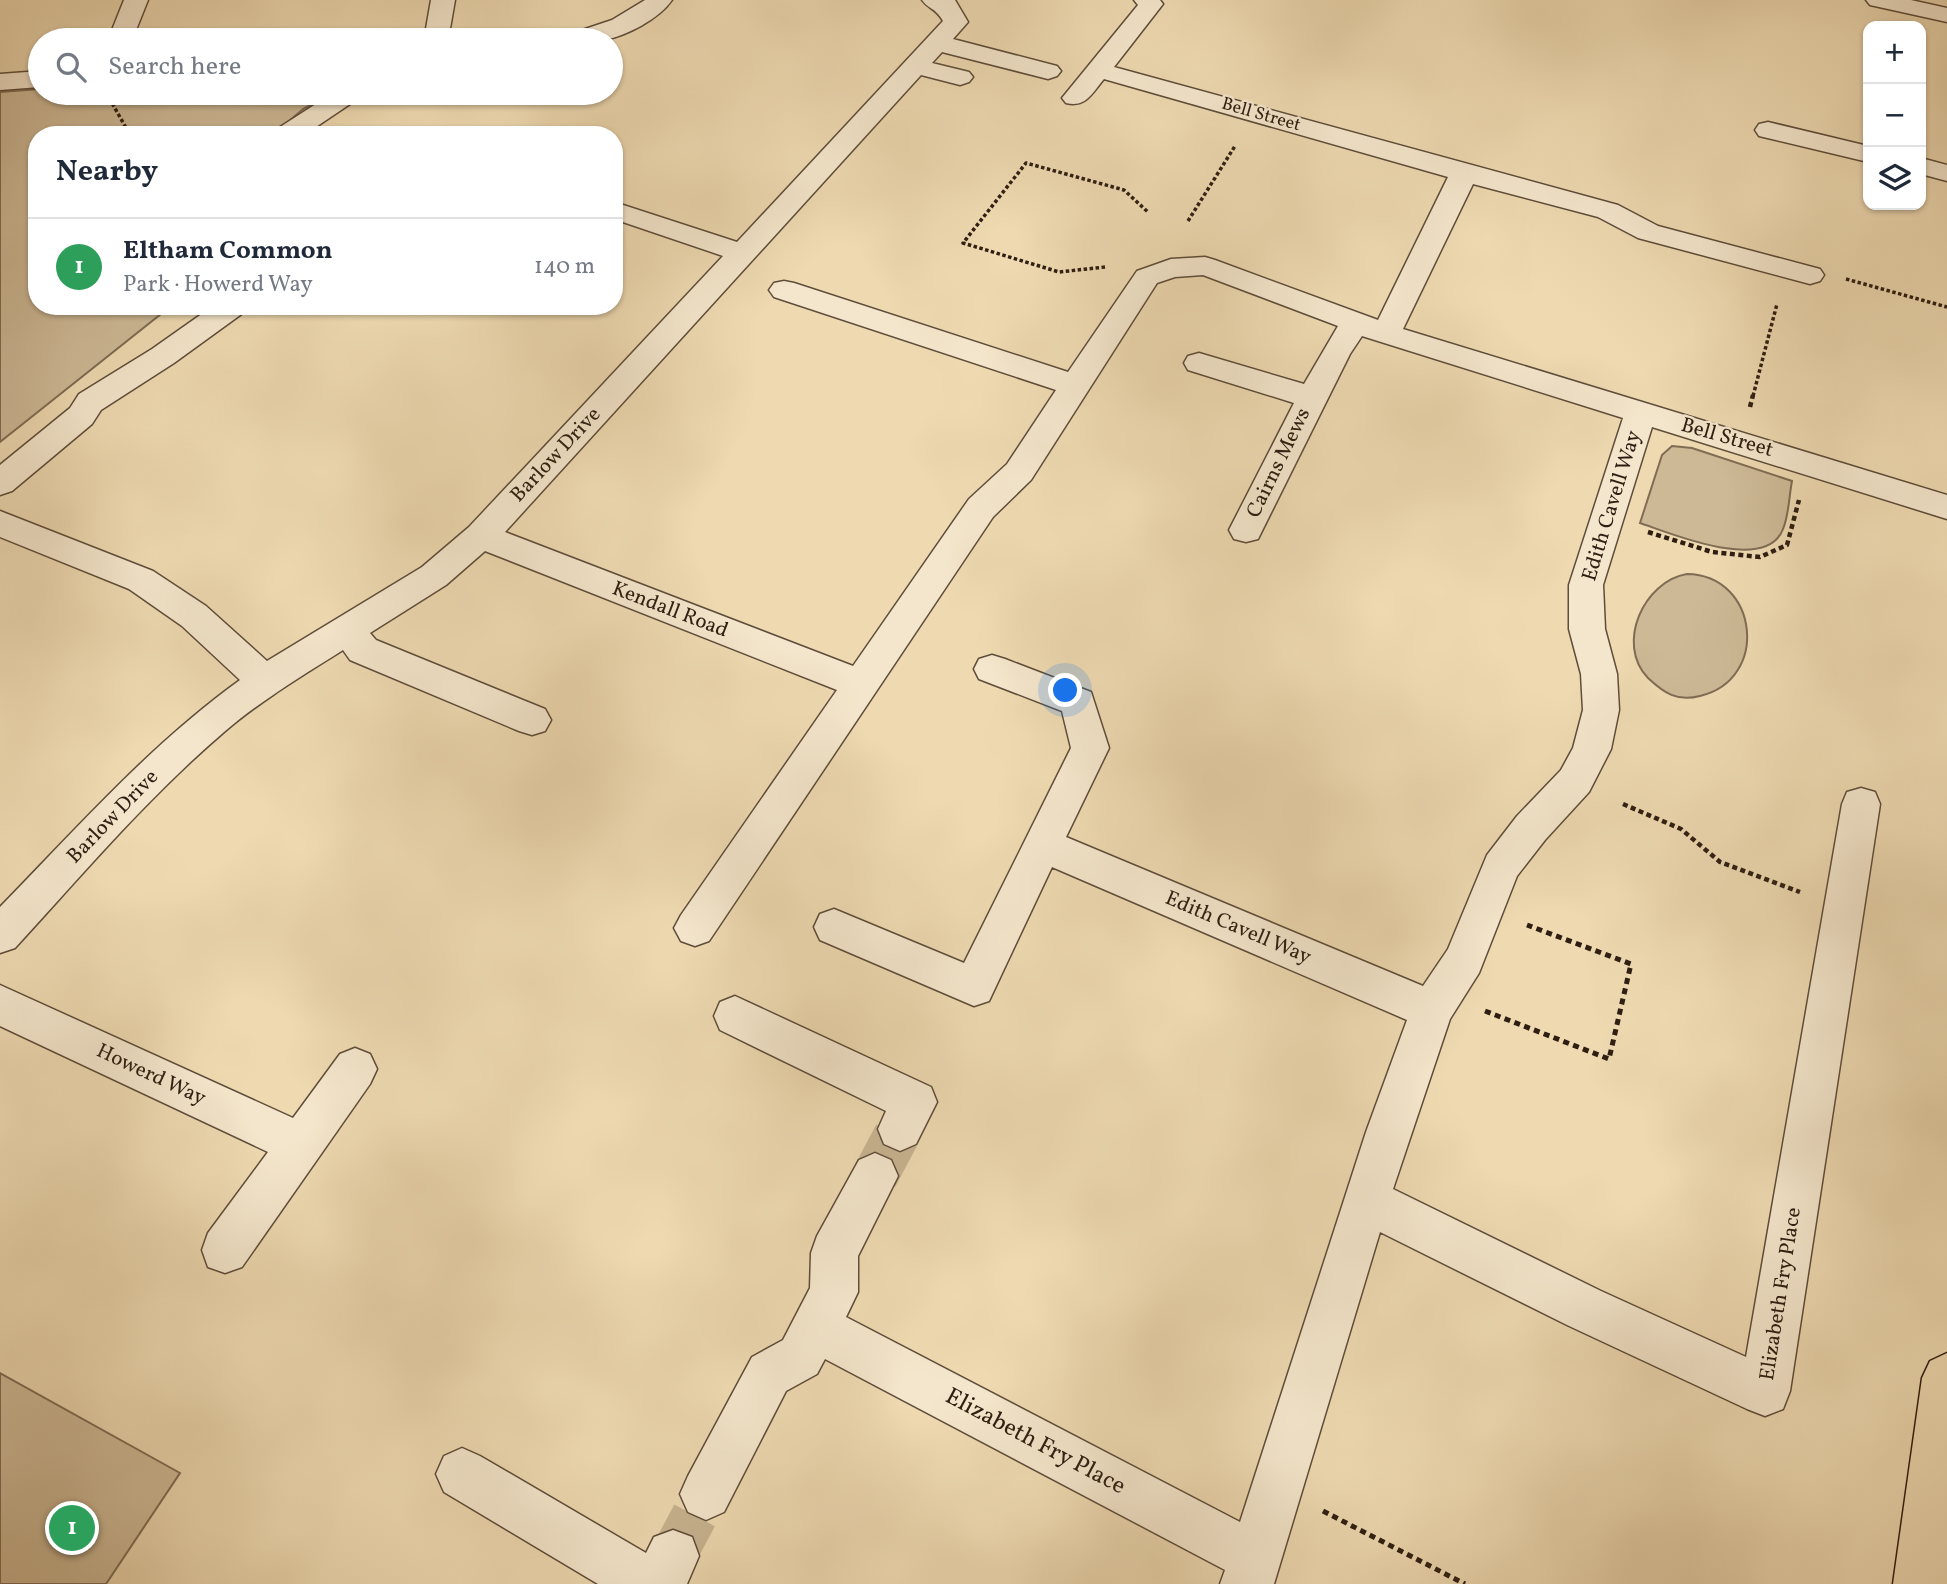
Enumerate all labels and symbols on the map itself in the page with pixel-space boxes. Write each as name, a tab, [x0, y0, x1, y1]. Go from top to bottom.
street label: Bell Street	[1218, 92, 1304, 138]
street label: Barlow Drive	[504, 401, 608, 509]
street label: Cairns Mews	[1240, 403, 1318, 523]
street label: Bell Street	[1677, 411, 1777, 465]
street label: Edith Cavell Way	[1575, 426, 1649, 585]
street label: Kendall Road	[608, 575, 732, 645]
your location	[1048, 673, 1082, 707]
street label: Barlow Drive	[61, 763, 165, 870]
street label: Edith Cavell Way	[1160, 884, 1316, 972]
street label: Howerd Way	[91, 1037, 211, 1113]
street label: Elizabeth Fry Place	[1753, 1205, 1809, 1383]
street label: Elizabeth Fry Place	[939, 1380, 1131, 1504]
pin: 1	[49, 1502, 95, 1554]

